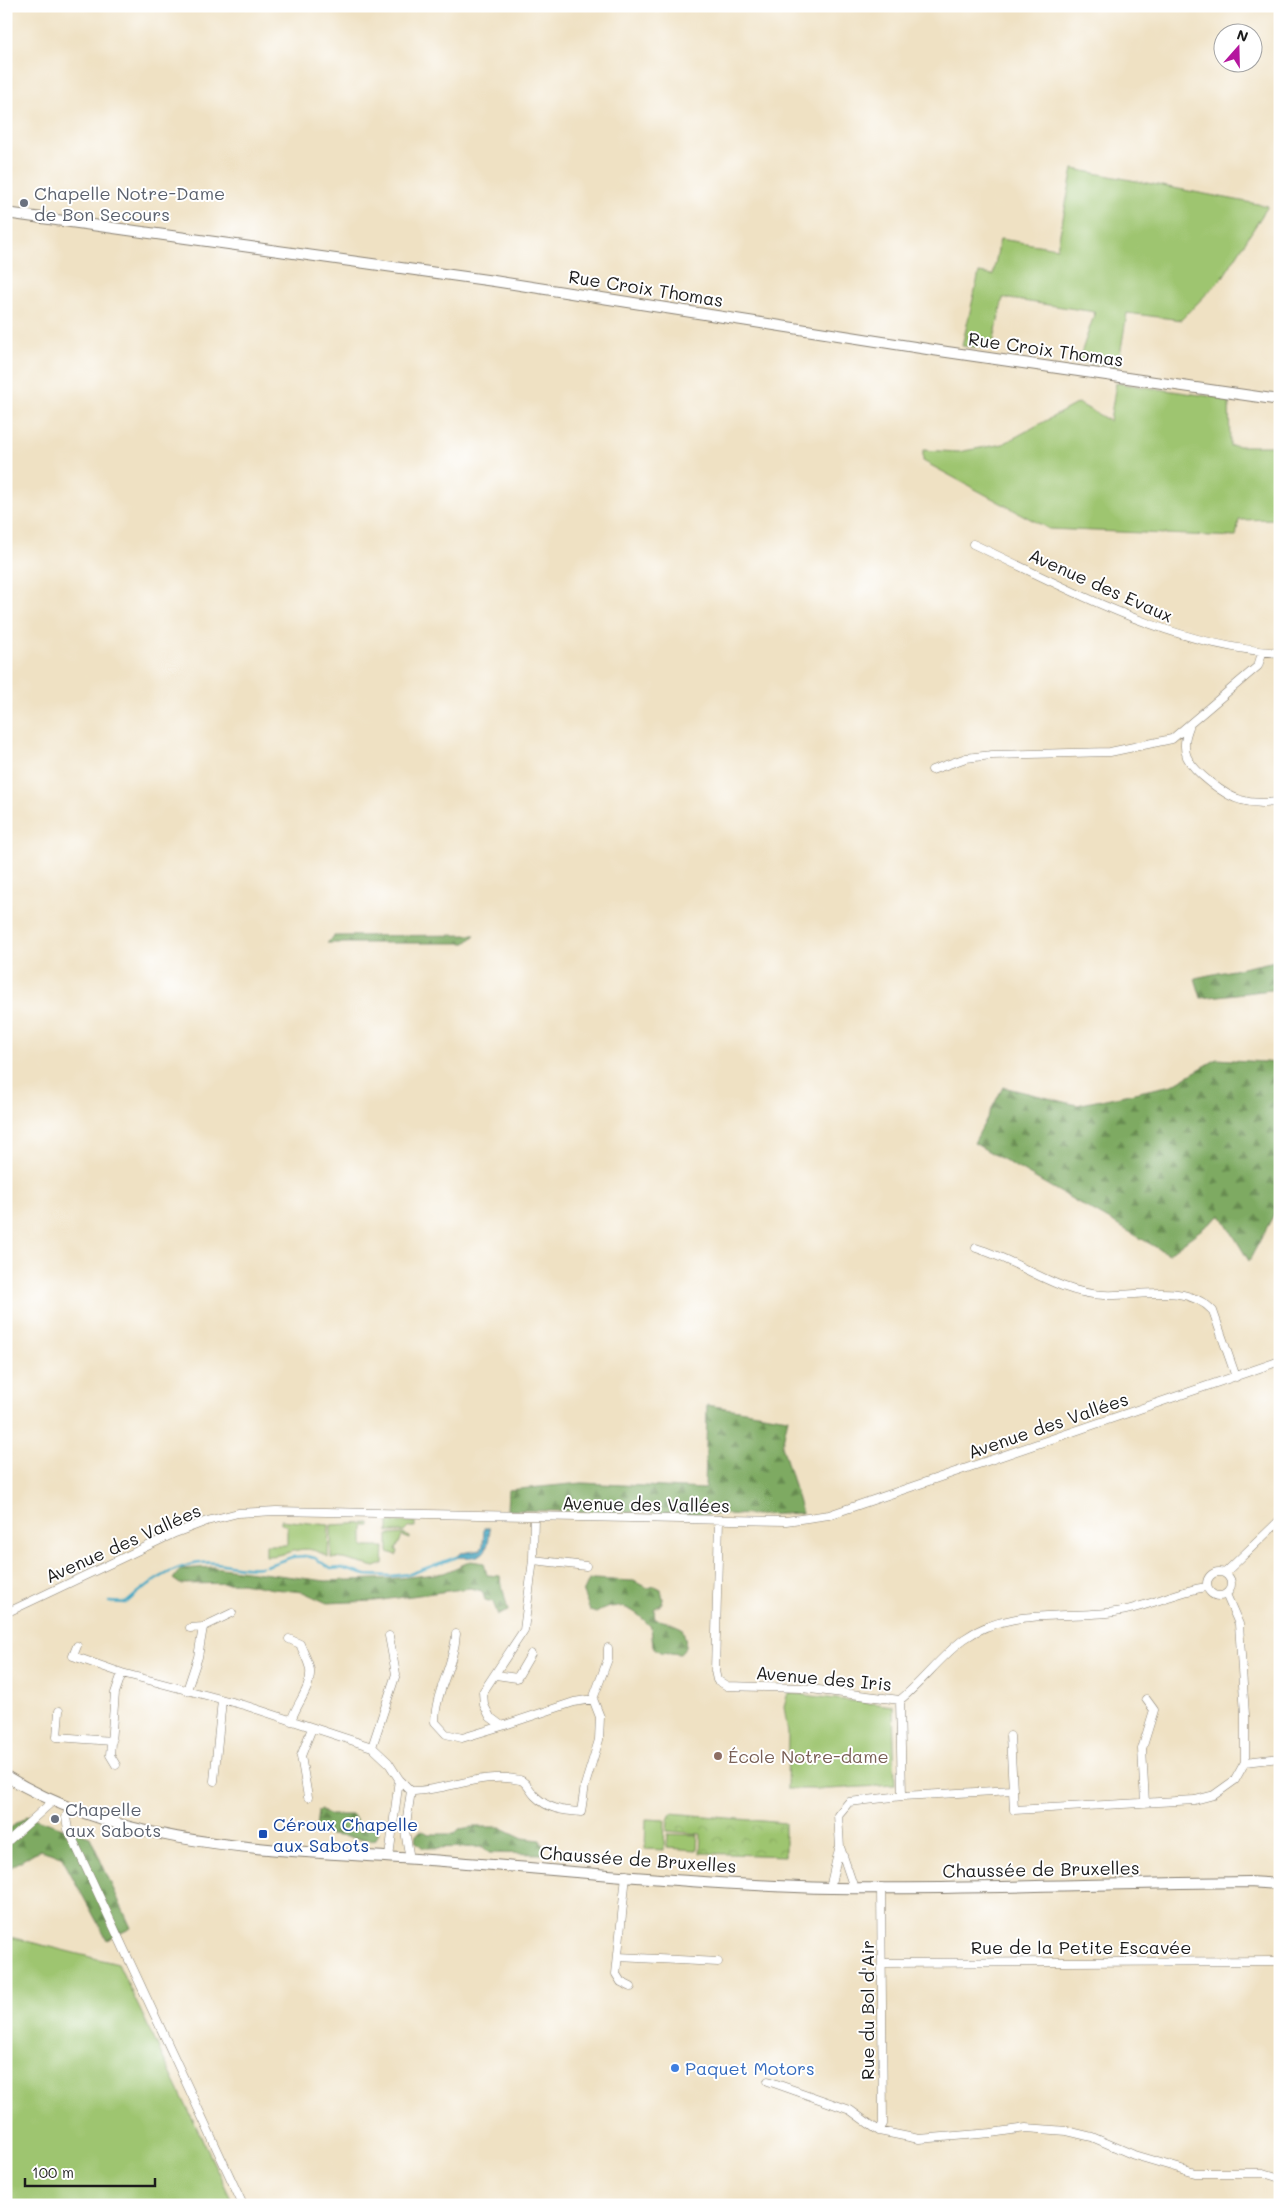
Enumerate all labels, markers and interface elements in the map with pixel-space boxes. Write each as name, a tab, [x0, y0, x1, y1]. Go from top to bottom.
north arrow	[1214, 22, 1264, 72]
text: N	[1234, 25, 1251, 46]
place label: Chapelle Notre-Dame de Bon Secours	[34, 181, 225, 226]
marker: Chapelle Notre-Dame de Bon Secours	[18, 197, 30, 209]
street label: Rue Croix Thomas	[567, 264, 725, 312]
street label: Rue Croix Thomas	[967, 326, 1125, 372]
street label: Avenue des Evaux	[1025, 542, 1177, 628]
street label: Avenue des Vallées	[965, 1386, 1131, 1464]
street label: Avenue des Vallées	[562, 1491, 730, 1517]
street label: Avenue des Vallées	[41, 1498, 205, 1588]
street label: Avenue des Iris	[755, 1660, 893, 1696]
place label: École Notre-dame	[728, 1744, 889, 1768]
marker: École Notre-dame	[712, 1750, 724, 1762]
place label: Chapelle aux Sabots	[65, 1797, 161, 1842]
place label: Céroux Chapelle aux Sabots	[273, 1812, 418, 1857]
marker: Chapelle aux Sabots	[49, 1813, 61, 1825]
marker: Céroux Chapelle aux Sabots	[257, 1828, 269, 1840]
street label: Chaussée de Bruxelles	[539, 1840, 737, 1878]
street label: Chaussée de Bruxelles	[942, 1855, 1140, 1883]
street label: Rue de la Petite Escavée	[971, 1935, 1191, 1959]
street label: Rue du Bol d'Air	[855, 1940, 879, 2080]
place label: Paquet Motors	[685, 2056, 815, 2080]
marker: Paquet Motors	[669, 2062, 681, 2074]
scale bar	[25, 2156, 155, 2188]
text: 100 m	[32, 2162, 74, 2182]

